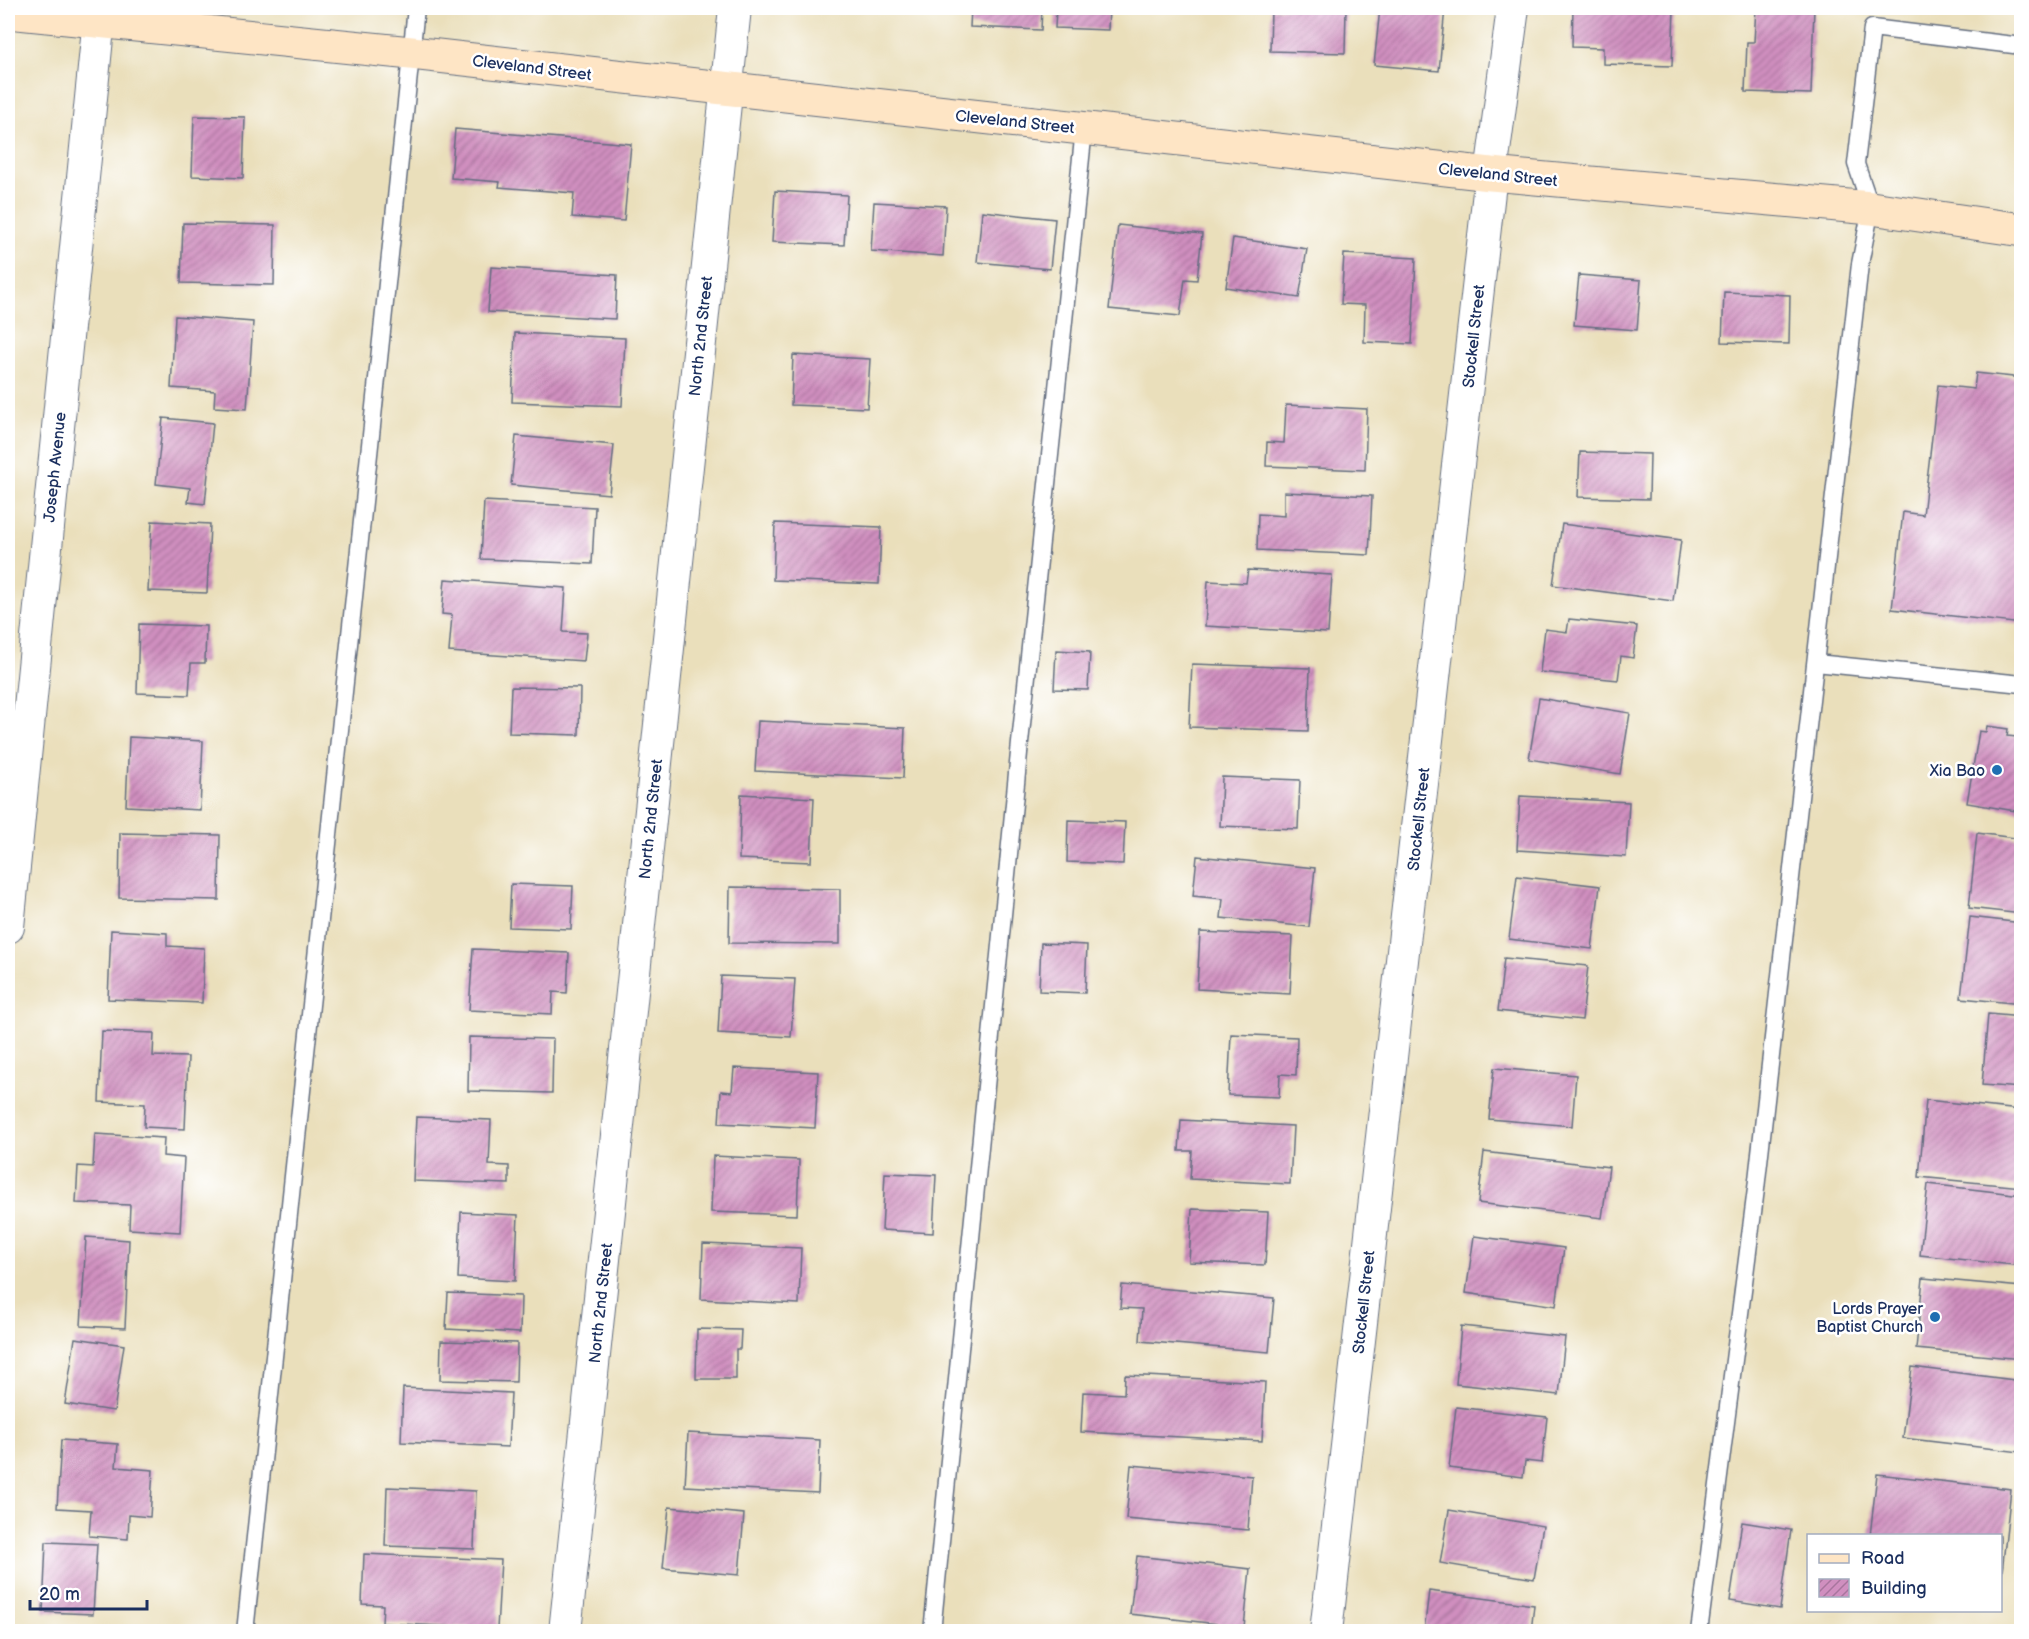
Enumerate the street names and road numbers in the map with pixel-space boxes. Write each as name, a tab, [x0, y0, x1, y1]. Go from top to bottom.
street label: Cleveland Street	[471, 52, 593, 85]
street label: Cleveland Street	[954, 107, 1076, 138]
street label: Cleveland Street	[1437, 160, 1559, 191]
street label: North 2nd Street	[686, 275, 717, 397]
street label: Stockell Street	[1460, 283, 1489, 389]
street label: Joseph Avenue	[40, 411, 71, 523]
street label: North 2nd Street	[636, 758, 667, 880]
street label: Stockell Street	[1405, 766, 1434, 872]
street label: North 2nd Street	[586, 1242, 617, 1364]
street label: Stockell Street	[1350, 1249, 1379, 1355]

